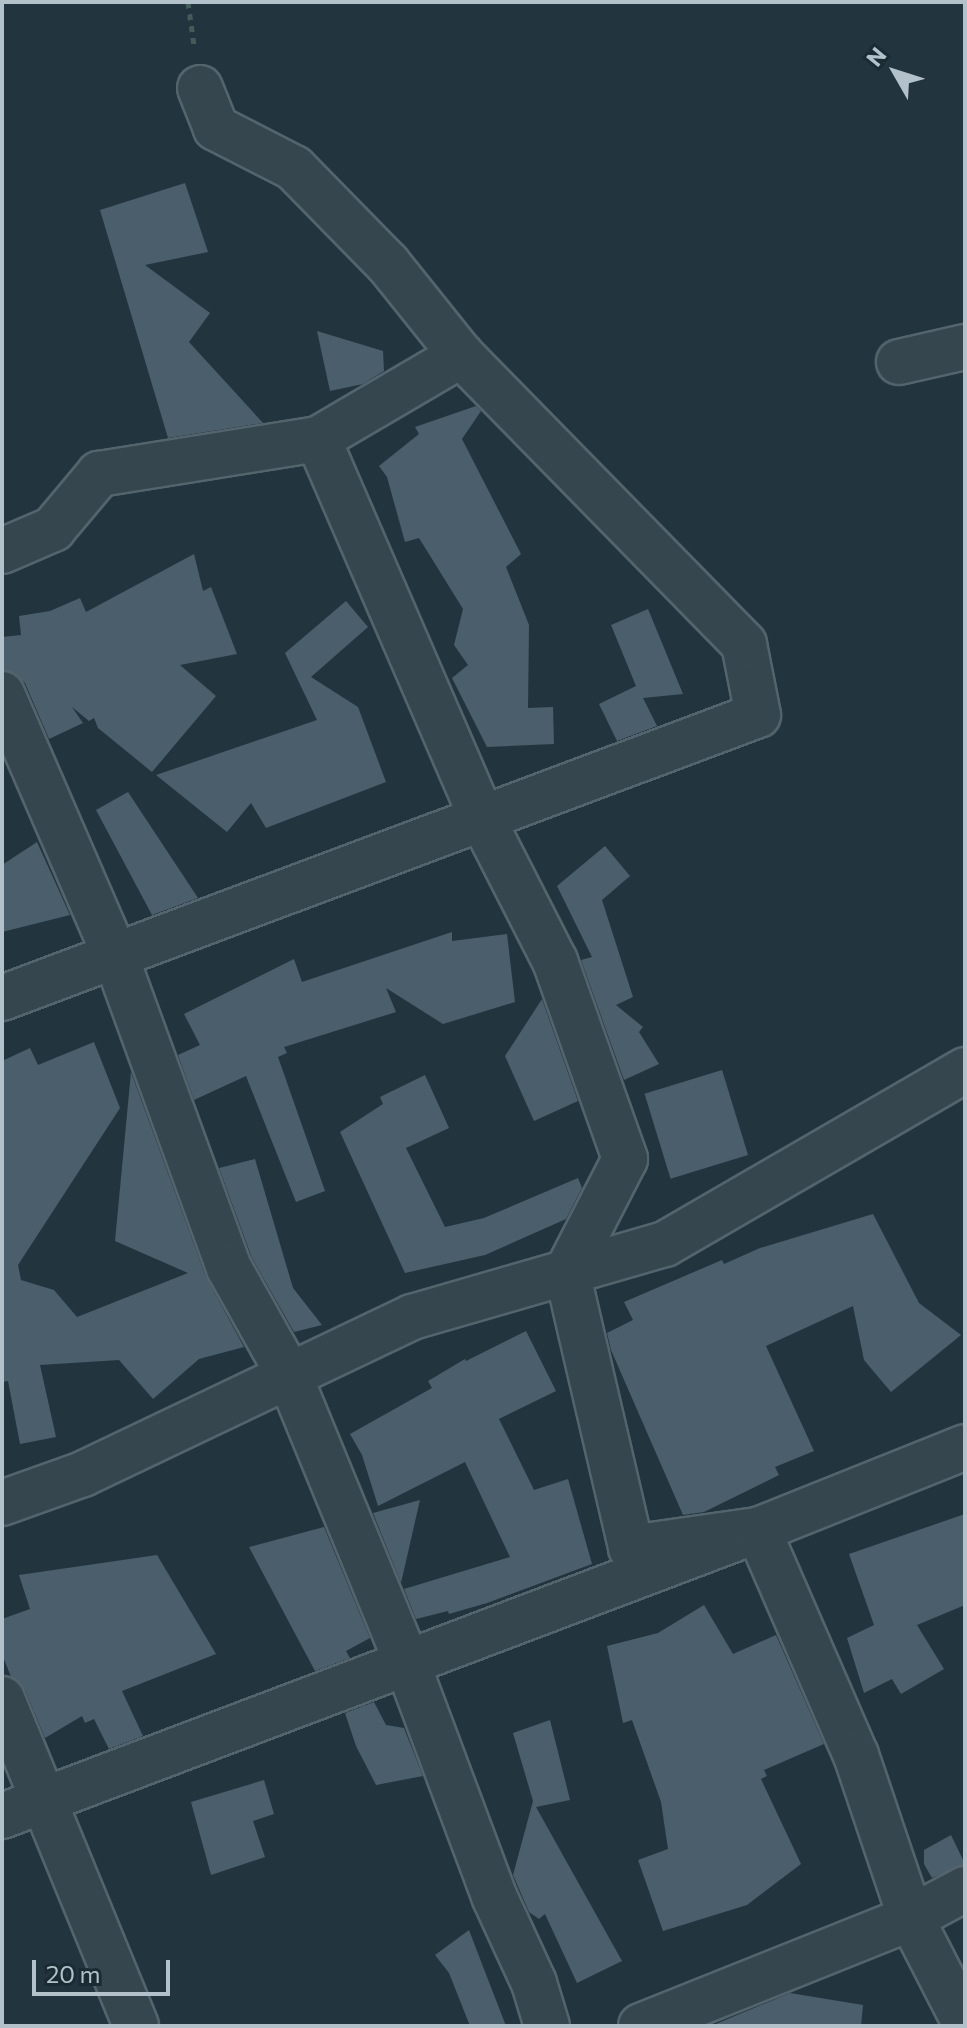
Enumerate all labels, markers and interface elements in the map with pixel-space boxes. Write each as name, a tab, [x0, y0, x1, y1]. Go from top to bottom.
north arrow	[855, 32, 935, 112]
text: N	[860, 42, 892, 71]
scale bar	[36, 1944, 174, 1994]
text: 20 m	[46, 1959, 100, 1988]

